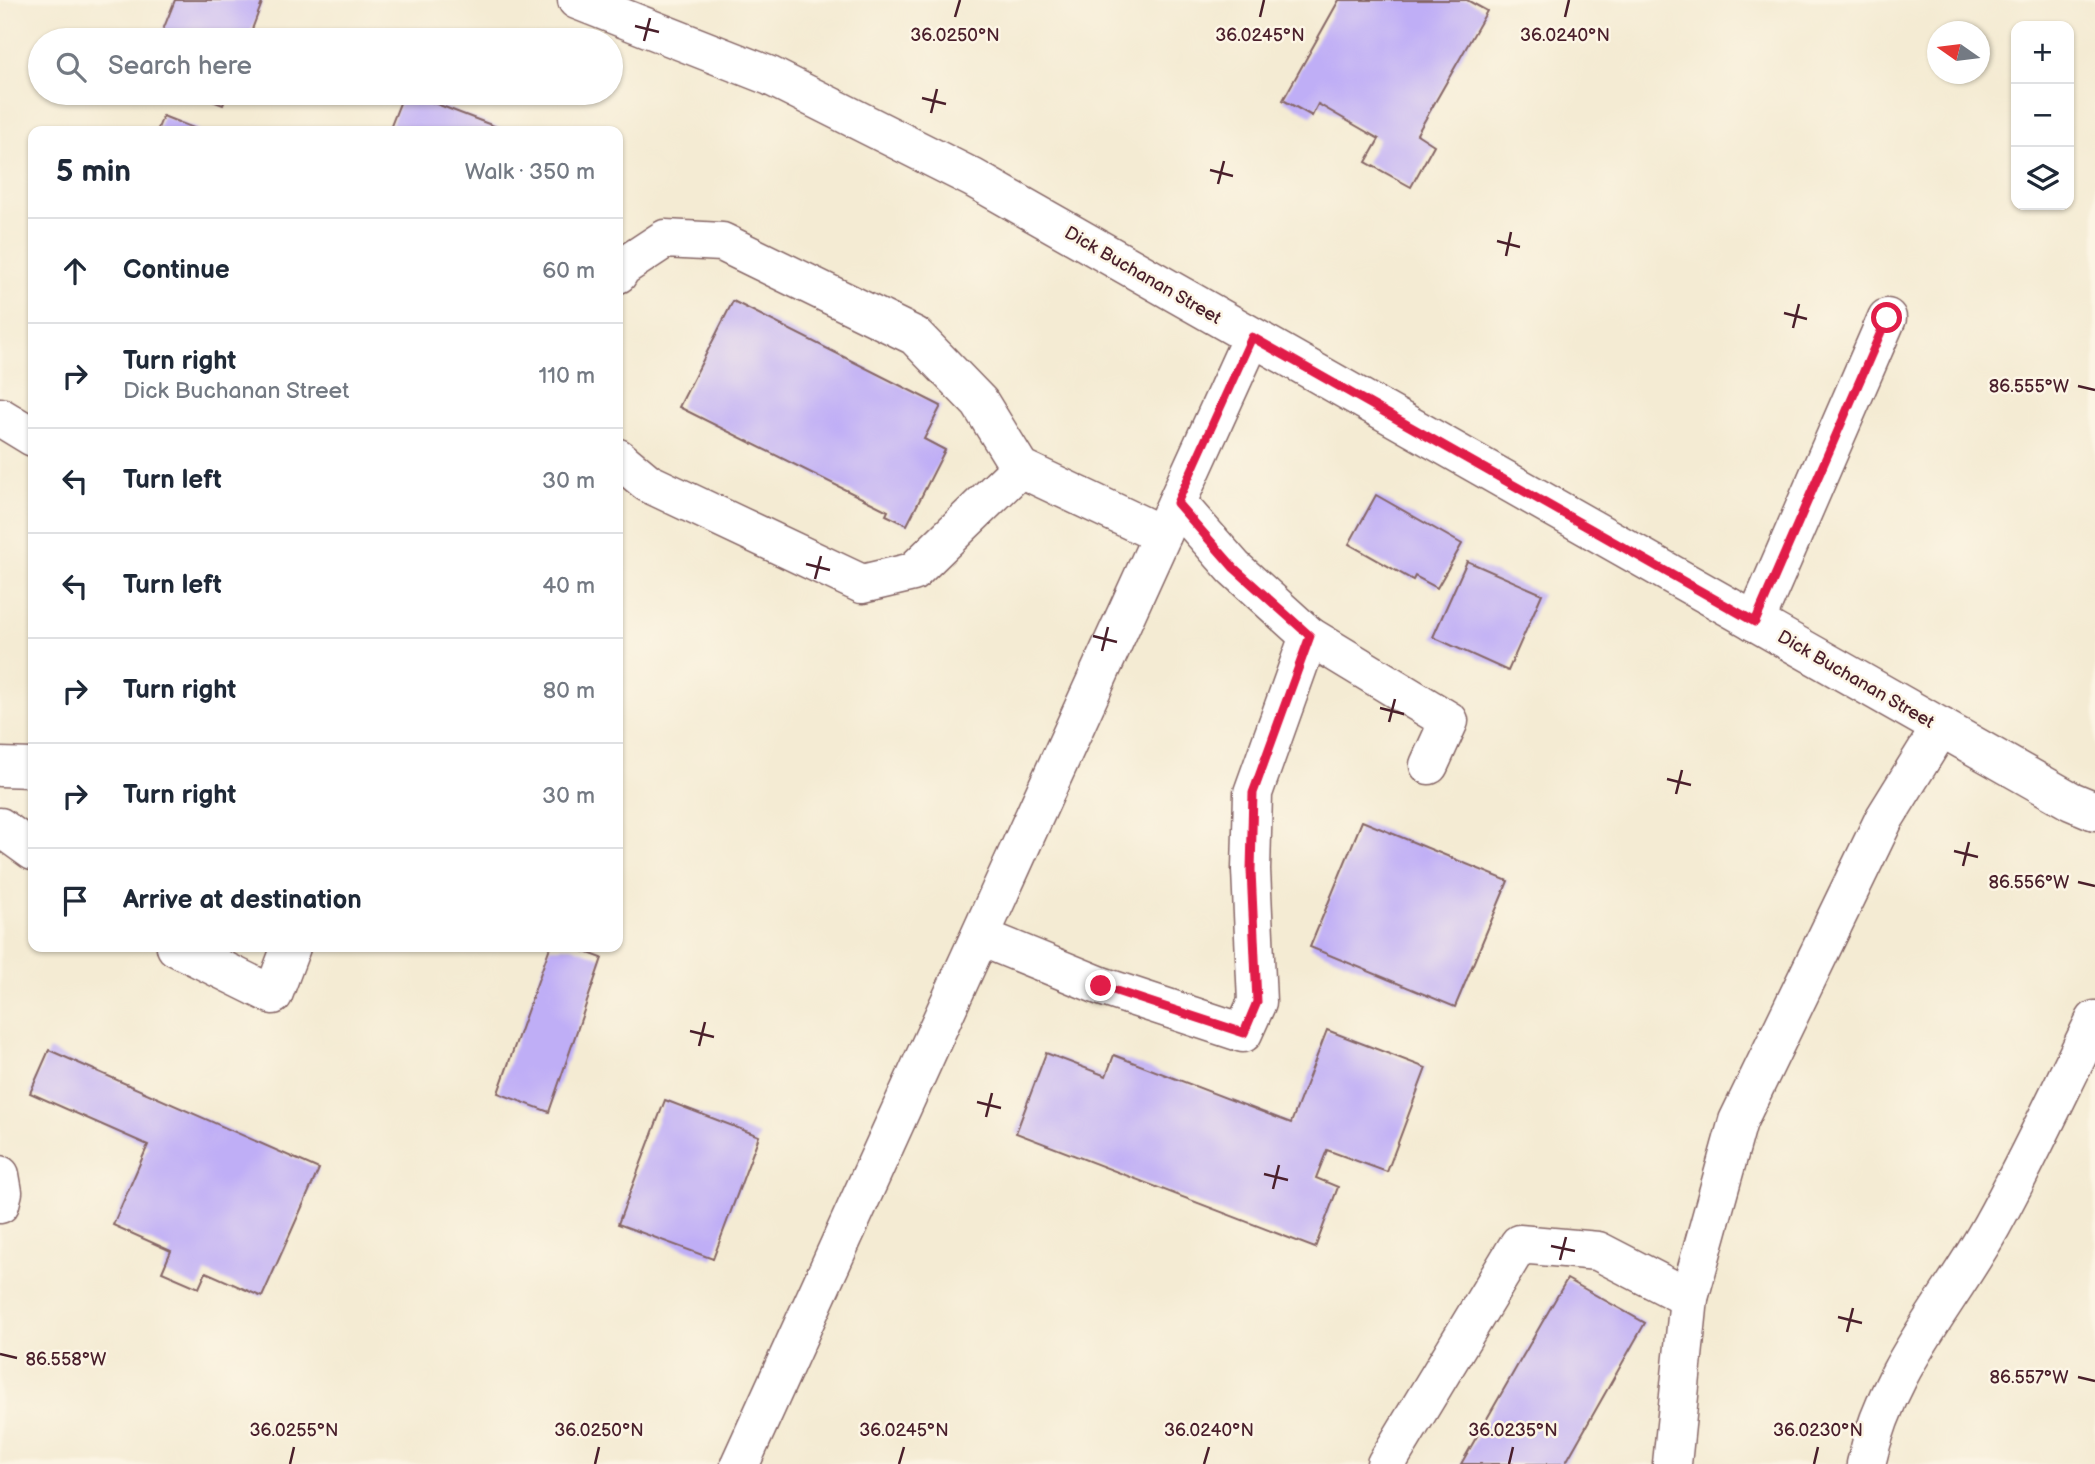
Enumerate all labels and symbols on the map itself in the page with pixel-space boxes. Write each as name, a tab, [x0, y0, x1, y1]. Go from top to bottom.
north arrow	[1927, 21, 1990, 84]
text: 36.0250°N	[910, 25, 1000, 46]
text: 36.0245°N	[1215, 25, 1305, 46]
text: 36.0240°N	[1520, 25, 1610, 46]
street label: Dick Buchanan Street	[1061, 222, 1225, 329]
route start	[1871, 302, 1902, 333]
text: 86.555°W	[1989, 376, 2070, 397]
street label: Dick Buchanan Street	[1774, 626, 1938, 733]
text: 86.556°W	[1989, 872, 2070, 893]
route end	[1085, 970, 1116, 1001]
text: 86.558°W	[26, 1349, 107, 1370]
text: 86.557°W	[1989, 1367, 2069, 1388]
text: 36.0255°N	[249, 1420, 339, 1441]
text: 36.0250°N	[554, 1420, 644, 1441]
text: 36.0245°N	[859, 1420, 949, 1441]
text: 36.0240°N	[1164, 1420, 1254, 1441]
text: 36.0235°N	[1468, 1420, 1558, 1441]
text: 36.0230°N	[1773, 1420, 1863, 1441]

